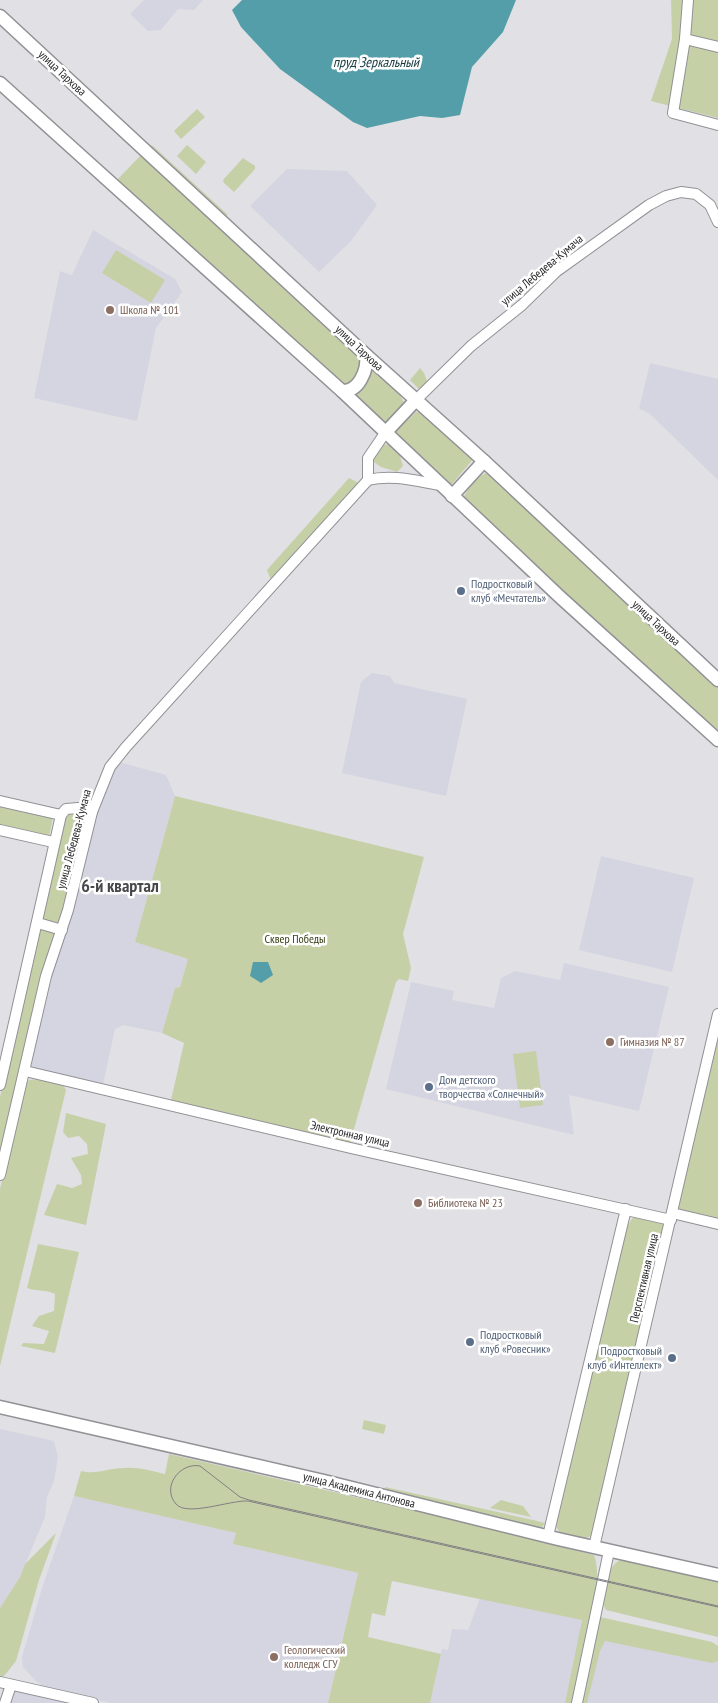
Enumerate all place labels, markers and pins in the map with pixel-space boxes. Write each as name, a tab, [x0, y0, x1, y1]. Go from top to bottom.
place label: Школа № 101	[120, 302, 179, 317]
marker: Школа № 101	[104, 304, 116, 316]
place label: Подростковый клуб «Мечтатель»	[471, 576, 546, 605]
marker: Подростковый клуб «Мечтатель»	[455, 585, 467, 597]
place label: Гимназия № 87	[620, 1034, 685, 1049]
marker: Гимназия № 87	[604, 1036, 616, 1048]
place label: Дом детского творчества «Солнечный»	[439, 1072, 545, 1101]
marker: Дом детского творчества «Солнечный»	[423, 1081, 435, 1093]
place label: Библиотека № 23	[428, 1195, 503, 1210]
marker: Библиотека № 23	[412, 1197, 424, 1209]
place label: Подростковый клуб «Ровесник»	[480, 1327, 551, 1356]
marker: Подростковый клуб «Ровесник»	[464, 1336, 476, 1348]
place label: Подростковый клуб «Интеллект»	[587, 1343, 662, 1372]
marker: Подростковый клуб «Интеллект»	[666, 1352, 678, 1364]
place label: Геологический колледж СГУ	[284, 1642, 345, 1671]
marker: Геологический колледж СГУ	[268, 1651, 280, 1663]

